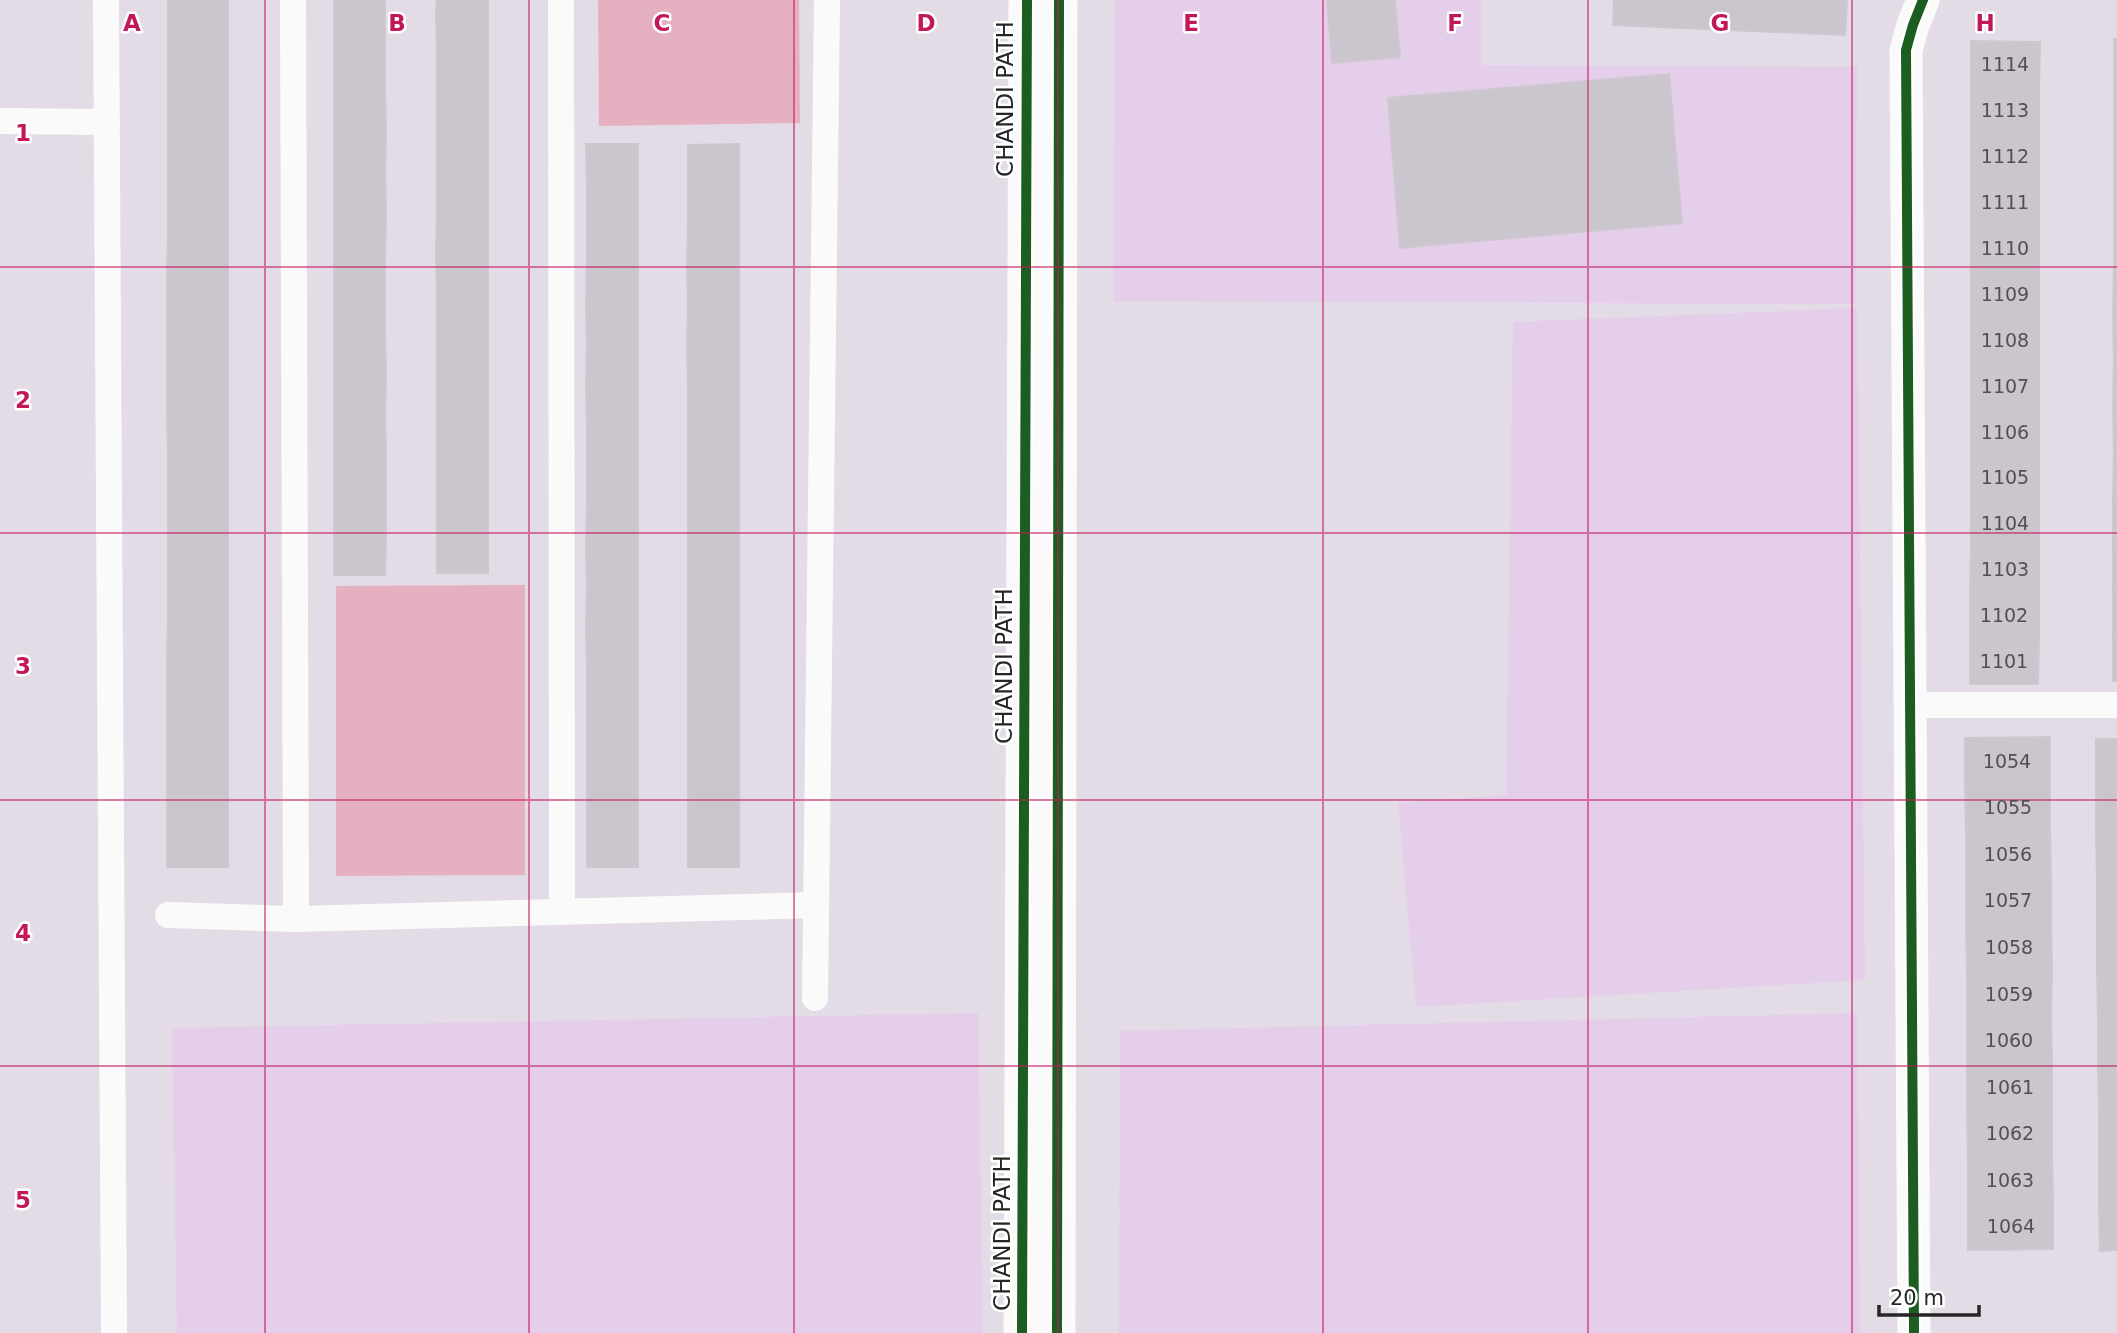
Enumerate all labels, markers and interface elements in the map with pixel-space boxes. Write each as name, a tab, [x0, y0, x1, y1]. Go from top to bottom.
text: A	[123, 10, 141, 36]
text: B	[388, 10, 406, 36]
text: C	[654, 10, 670, 36]
text: D	[916, 10, 936, 36]
text: E	[1183, 10, 1199, 36]
text: F	[1447, 10, 1463, 36]
text: G	[1711, 10, 1729, 36]
text: H	[1975, 10, 1995, 36]
street label: CHANDI PATH	[992, 21, 1018, 177]
house number: 1114	[1981, 53, 2029, 75]
house number: 1113	[1981, 99, 2029, 121]
text: 1	[15, 120, 31, 146]
house number: 1112	[1981, 145, 2029, 167]
house number: 1111	[1981, 191, 2029, 213]
house number: 1110	[1981, 237, 2029, 259]
house number: 1109	[1981, 283, 2029, 305]
house number: 1108	[1981, 329, 2029, 351]
house number: 1107	[1981, 375, 2029, 397]
text: 2	[15, 387, 31, 413]
house number: 1106	[1981, 421, 2029, 443]
house number: 1105	[1981, 466, 2029, 488]
house number: 1104	[1981, 512, 2029, 534]
house number: 1103	[1981, 558, 2029, 580]
street label: CHANDI PATH	[991, 588, 1017, 744]
house number: 1102	[1980, 604, 2028, 626]
house number: 1101	[1980, 650, 2028, 672]
text: 3	[15, 653, 31, 679]
house number: 1054	[1983, 750, 2031, 772]
house number: 1055	[1984, 796, 2032, 818]
house number: 1056	[1984, 843, 2032, 865]
house number: 1057	[1984, 889, 2032, 911]
text: 4	[15, 920, 31, 946]
house number: 1058	[1985, 936, 2033, 958]
house number: 1059	[1985, 983, 2033, 1005]
house number: 1060	[1985, 1029, 2033, 1051]
house number: 1061	[1986, 1076, 2034, 1098]
house number: 1062	[1986, 1122, 2034, 1144]
street label: CHANDI PATH	[989, 1155, 1015, 1311]
house number: 1063	[1986, 1169, 2034, 1191]
text: 5	[15, 1187, 31, 1213]
house number: 1064	[1987, 1215, 2035, 1237]
scale bar	[1879, 1274, 1979, 1318]
text: 20 m	[1890, 1286, 1944, 1310]

